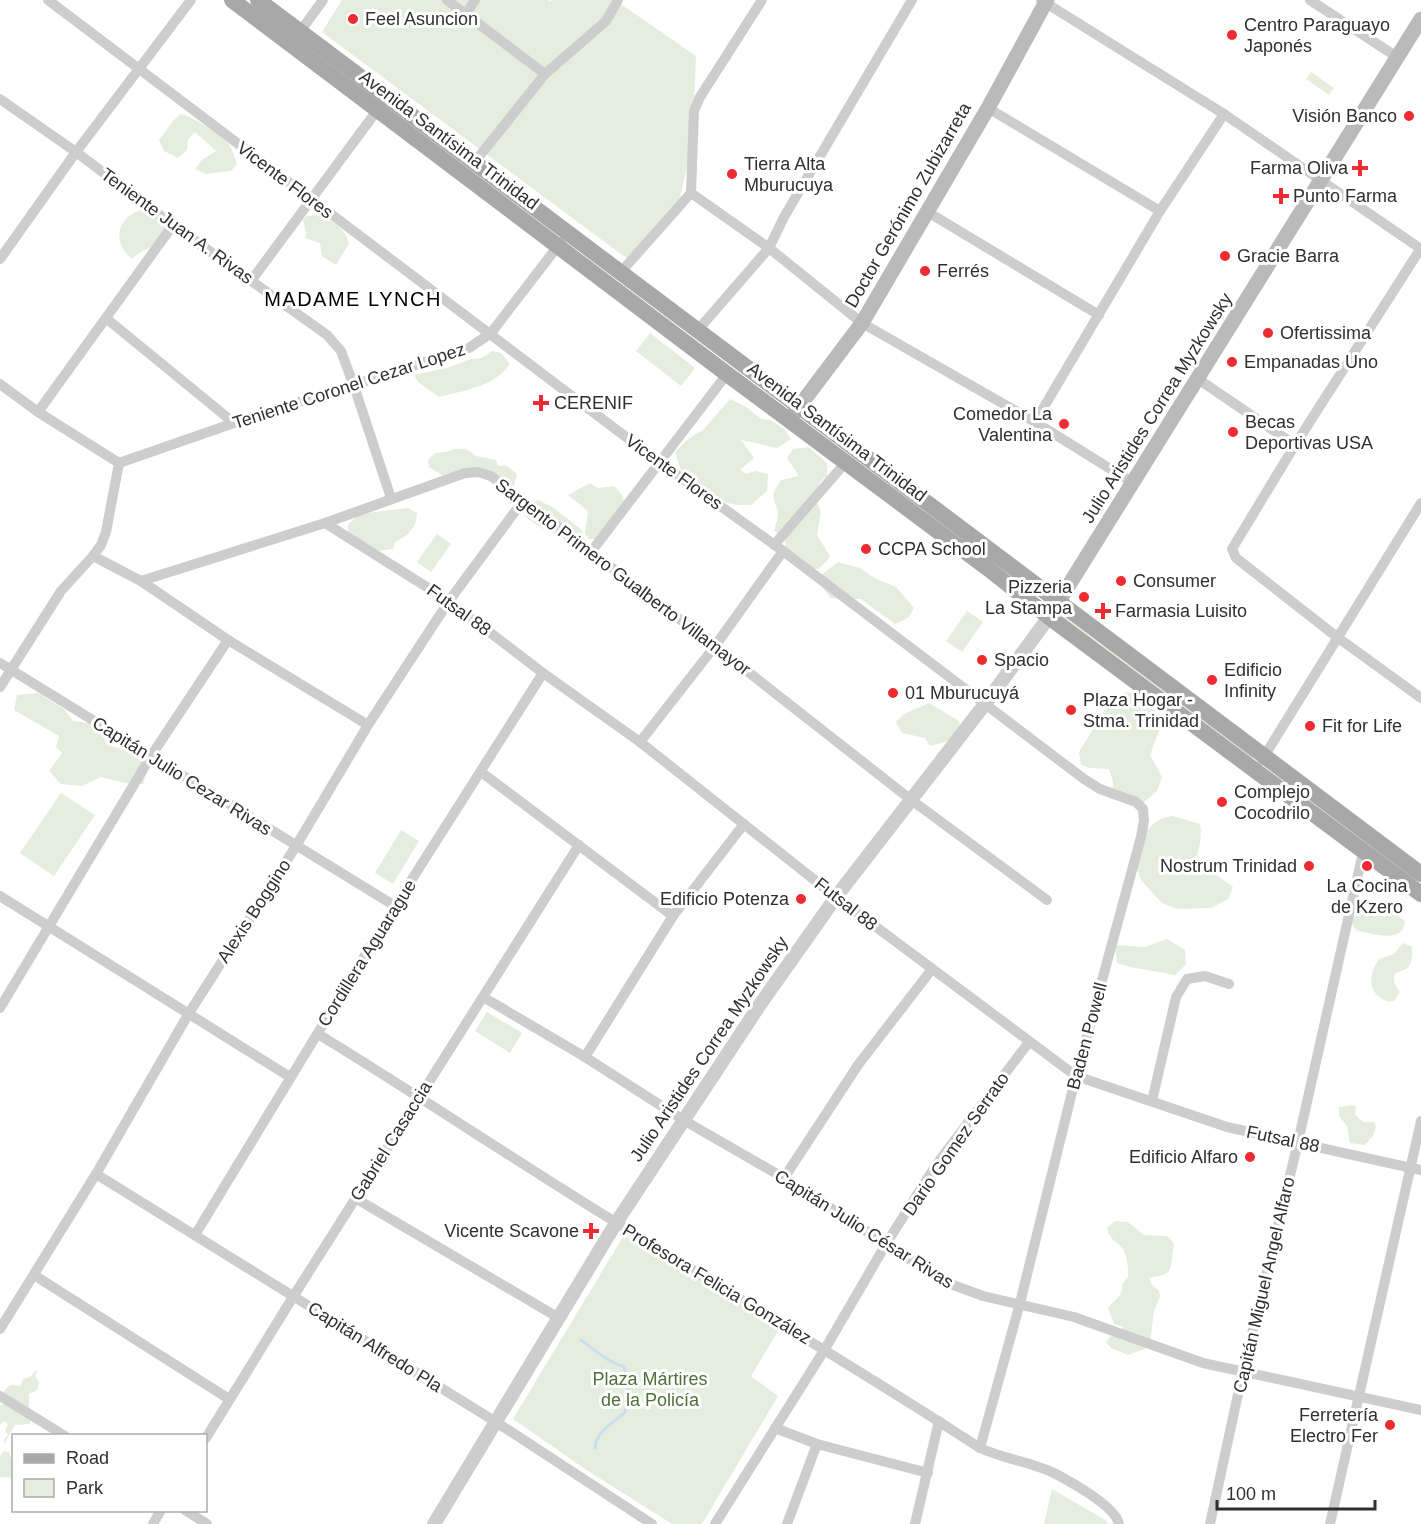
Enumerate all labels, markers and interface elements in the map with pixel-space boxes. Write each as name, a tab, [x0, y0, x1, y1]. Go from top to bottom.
place label: Feel Asuncion	[365, 9, 478, 29]
marker: Feel Asuncion	[346, 12, 360, 26]
place label: Centro Paraguayo Japonés	[1244, 15, 1390, 56]
marker: Centro Paraguayo Japonés	[1225, 28, 1239, 42]
street label: Avenida Santísima Trinidad	[356, 66, 542, 214]
street label: Doctor Gerónimo Zubizarreta	[841, 98, 975, 311]
place label: Visión Banco	[1292, 106, 1397, 126]
marker: Visión Banco	[1402, 109, 1416, 123]
street label: Vicente Flores	[233, 137, 337, 223]
place label: Tierra Alta Mburucuya	[744, 154, 834, 195]
place label: Farma Oliva	[1250, 158, 1349, 178]
marker: Farma Oliva	[1353, 161, 1367, 175]
street label: Teniente Juan A. Rivas	[97, 164, 257, 288]
marker: Tierra Alta Mburucuya	[725, 167, 739, 181]
place label: Punto Farma	[1293, 186, 1398, 206]
marker: Punto Farma	[1274, 189, 1288, 203]
place label: Gracie Barra	[1237, 246, 1340, 266]
marker: Gracie Barra	[1218, 249, 1232, 263]
place label: Ferrés	[937, 261, 989, 281]
marker: Ferrés	[918, 264, 932, 278]
district label: MADAME LYNCH	[264, 288, 442, 310]
street label: Julio Aristides Correa Myzkowsky	[1078, 289, 1236, 527]
place label: Ofertissima	[1280, 323, 1372, 343]
marker: Ofertissima	[1261, 326, 1275, 340]
street label: Teniente Coronel Cezar Lopez	[230, 339, 468, 433]
place label: Empanadas Uno	[1244, 352, 1378, 372]
marker: Empanadas Uno	[1225, 355, 1239, 369]
street label: Avenida Santísima Trinidad	[744, 358, 930, 506]
place label: CERENIF	[554, 393, 633, 413]
marker: CERENIF	[532, 394, 550, 412]
place label: Comedor La Valentina	[953, 404, 1053, 445]
place label: Becas Deportivas USA	[1245, 412, 1373, 453]
marker: Comedor La Valentina	[1057, 417, 1071, 431]
marker: Becas Deportivas USA	[1226, 425, 1240, 439]
street label: Vicente Flores	[622, 430, 726, 514]
street label: Sargento Primero Gualberto Villamayor	[492, 475, 754, 679]
place label: CCPA School	[878, 539, 986, 559]
marker: CCPA School	[859, 542, 873, 556]
place label: Consumer	[1133, 571, 1216, 591]
marker: Consumer	[1114, 574, 1128, 588]
place label: Pizzeria La Stampa	[985, 577, 1073, 618]
street label: Futsal 88	[423, 580, 495, 640]
marker: Pizzeria La Stampa	[1077, 590, 1091, 604]
place label: Farmasia Luisito	[1115, 601, 1247, 621]
marker: Farmasia Luisito	[1096, 604, 1110, 618]
place label: Spacio	[994, 650, 1049, 670]
marker: Spacio	[975, 653, 989, 667]
place label: Edificio Infinity	[1224, 660, 1282, 701]
marker: Edificio Infinity	[1205, 673, 1219, 687]
place label: 01 Mburucuyá	[905, 683, 1020, 703]
marker: 01 Mburucuyá	[886, 686, 900, 700]
place label: Plaza Hogar - Stma. Trinidad	[1083, 690, 1199, 731]
marker: Plaza Hogar - Stma. Trinidad	[1064, 703, 1078, 717]
street label: Capitán Julio Cezar Rivas	[89, 713, 275, 839]
place label: Fit for Life	[1322, 716, 1402, 736]
marker: Fit for Life	[1303, 719, 1317, 733]
place label: Complejo Cocodrilo	[1234, 782, 1310, 823]
marker: Complejo Cocodrilo	[1215, 795, 1229, 809]
street label: Alexis Boggino	[213, 856, 295, 966]
place label: Nostrum Trinidad	[1160, 856, 1297, 876]
marker: Nostrum Trinidad	[1302, 859, 1316, 873]
marker: La Cocina de Kzero	[1360, 859, 1374, 873]
street label: Futsal 88	[811, 873, 881, 935]
street label: Cordillera Aguarague	[314, 876, 420, 1030]
place label: La Cocina de Kzero	[1326, 876, 1409, 917]
place label: Edificio Potenza	[660, 889, 790, 909]
marker: Edificio Potenza	[794, 892, 808, 906]
street label: Julio Aristides Correa Myzkowsky	[626, 933, 792, 1165]
street label: Baden Powell	[1063, 980, 1111, 1092]
street label: Dario Gomez Serrato	[899, 1069, 1013, 1219]
street label: Gabriel Casaccia	[346, 1077, 436, 1204]
street label: Futsal 88	[1245, 1122, 1321, 1156]
place label: Edificio Alfaro	[1129, 1147, 1238, 1167]
marker: Edificio Alfaro	[1243, 1150, 1257, 1164]
street label: Capitán Julio César Rivas	[771, 1166, 957, 1292]
street label: Capitán Miguel Angel Alfaro	[1229, 1175, 1299, 1395]
street label: Profesora Felicia González	[619, 1220, 815, 1348]
place label: Vicente Scavone	[444, 1221, 579, 1241]
marker: Vicente Scavone	[584, 1224, 598, 1238]
street label: Capitán Alfredo Pla	[304, 1298, 446, 1397]
park label: Plaza Mártires de la Policía	[592, 1369, 708, 1410]
place label: Ferretería Electro Fer	[1290, 1405, 1379, 1446]
marker: Ferretería Electro Fer	[1383, 1418, 1397, 1432]
legend	[12, 1434, 207, 1512]
text: Road	[66, 1448, 109, 1468]
scale bar	[1217, 1473, 1374, 1511]
text: Park	[66, 1478, 104, 1498]
text: 100 m	[1226, 1484, 1276, 1504]

